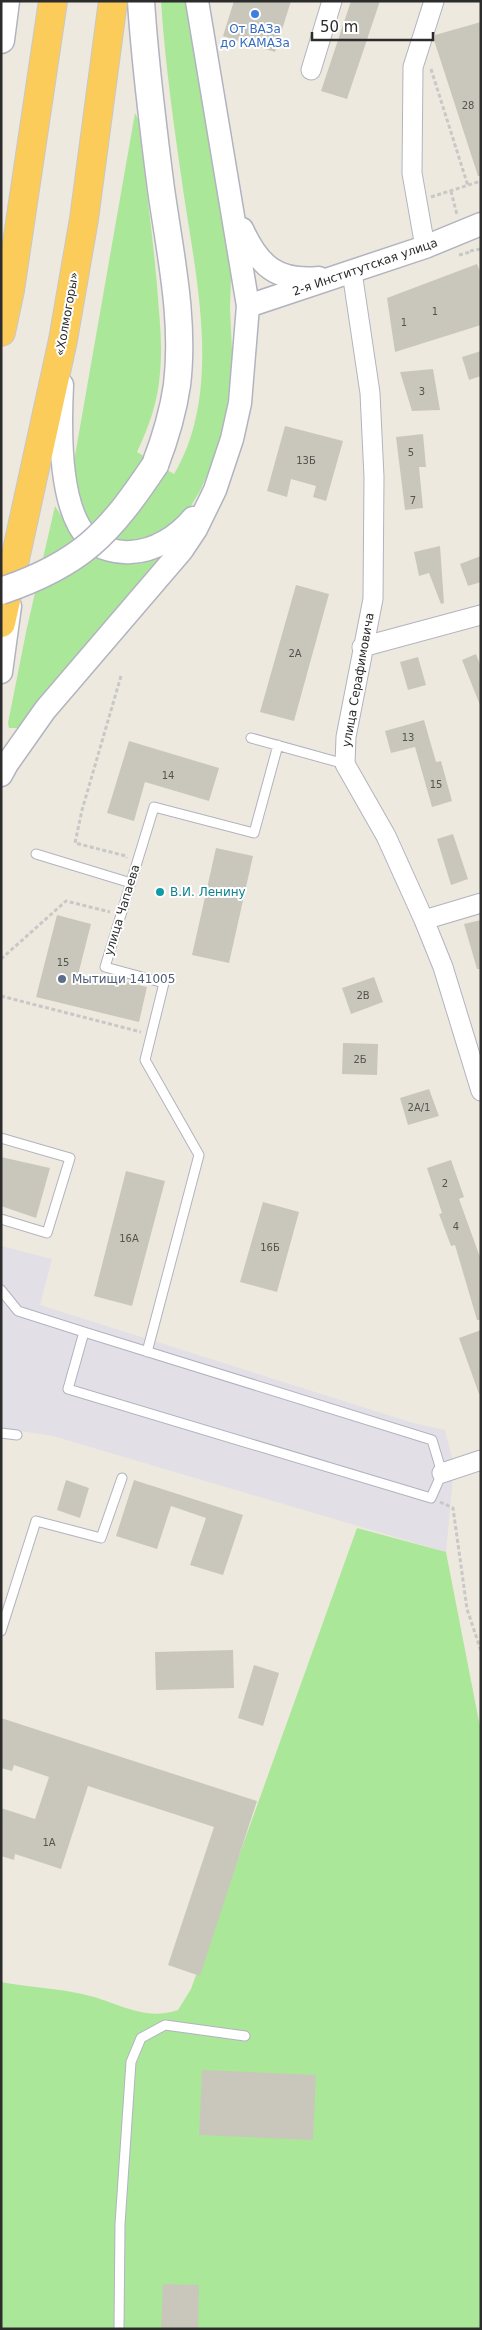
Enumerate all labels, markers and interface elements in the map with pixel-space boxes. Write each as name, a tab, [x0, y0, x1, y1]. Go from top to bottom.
marker: От ВАЗа до КАМАЗа	[249, 8, 261, 20]
scale bar	[312, 10, 433, 42]
text: 50 m	[320, 18, 358, 36]
place label: От ВАЗа до КАМАЗа	[220, 22, 290, 50]
house number: 28	[462, 100, 474, 111]
street label: 2-я Институтская улица	[291, 236, 439, 298]
street label: «Холмогоры»	[53, 271, 81, 357]
house number: 1	[432, 306, 438, 317]
house number: 1	[401, 317, 407, 328]
house number: 3	[419, 386, 425, 397]
house number: 5	[408, 447, 414, 458]
house number: 13Б	[296, 455, 316, 466]
house number: 7	[410, 495, 416, 506]
street label: улица Серафимовича	[339, 612, 377, 748]
house number: 2А	[288, 648, 302, 659]
house number: 13	[402, 732, 414, 743]
house number: 14	[162, 770, 174, 781]
house number: 15	[430, 779, 442, 790]
street label: улица Чапаева	[101, 863, 143, 957]
place label: В.И. Ленину	[170, 885, 246, 899]
marker: В.И. Ленину	[154, 886, 166, 898]
house number: 15	[57, 957, 69, 968]
place label: Мытищи 141005	[72, 972, 175, 986]
marker: Мытищи 141005	[56, 973, 68, 985]
house number: 2В	[356, 990, 370, 1001]
house number: 2Б	[353, 1054, 367, 1065]
house number: 2А/1	[408, 1102, 430, 1113]
house number: 2	[442, 1178, 448, 1189]
house number: 4	[453, 1221, 459, 1232]
house number: 16А	[119, 1233, 139, 1244]
house number: 16Б	[260, 1242, 280, 1253]
house number: 1А	[42, 1837, 56, 1848]

